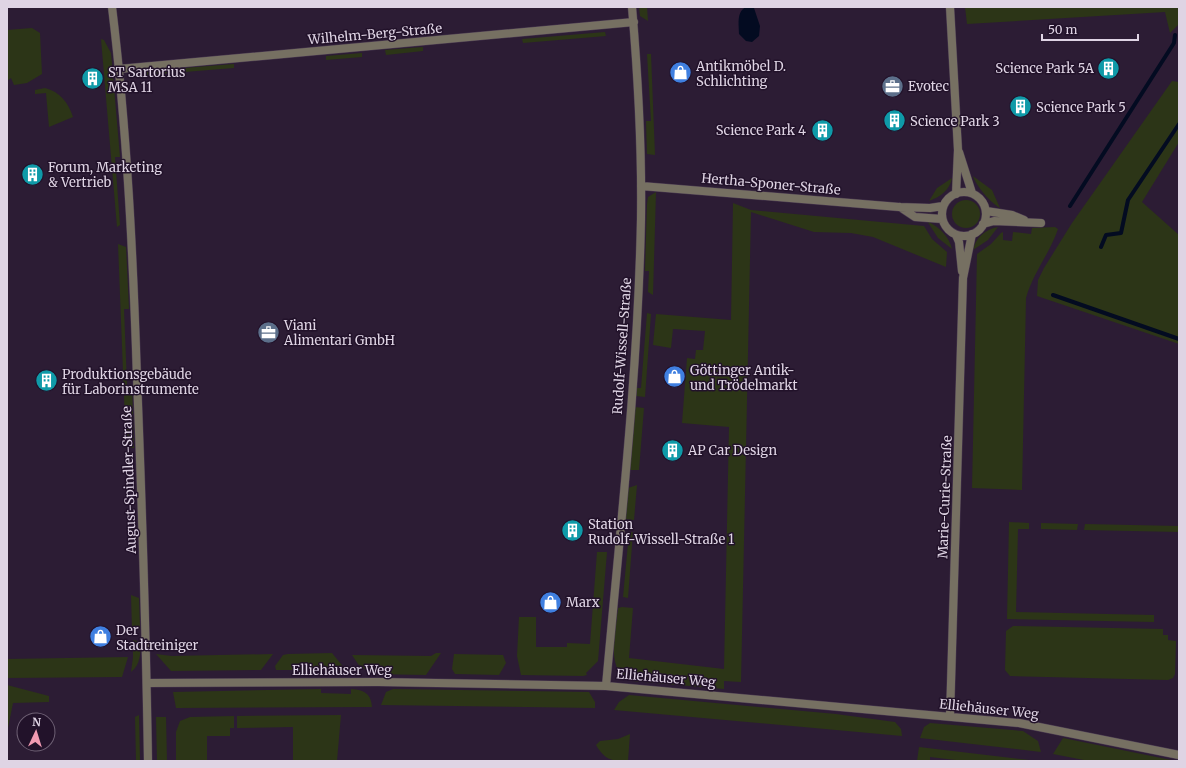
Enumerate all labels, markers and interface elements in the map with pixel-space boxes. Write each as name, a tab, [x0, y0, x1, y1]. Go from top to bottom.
scale bar	[1042, 16, 1138, 42]
street label: Wilhelm-Berg-Straße	[306, 20, 443, 48]
text: 50 m	[1048, 22, 1077, 37]
building icon: Science Park 5A	[1096, 55, 1122, 81]
place label: Antikmöbel D. Schlichting	[695, 58, 786, 90]
shop icon: Antikmöbel D. Schlichting	[667, 60, 693, 86]
place label: Science Park 5A	[995, 60, 1095, 77]
place label: ST Sartorius MSA 11	[108, 64, 185, 96]
building icon: ST Sartorius MSA 11	[80, 66, 106, 92]
office icon: Evotec	[879, 73, 905, 99]
place label: Evotec	[908, 78, 950, 95]
building icon: Science Park 5	[1007, 94, 1033, 120]
place label: Science Park 5	[1036, 99, 1126, 116]
building icon: Science Park 3	[881, 108, 907, 134]
place label: Science Park 3	[910, 113, 1000, 130]
building icon: Science Park 4	[809, 117, 835, 143]
place label: Science Park 4	[716, 122, 806, 139]
place label: Forum, Marketing & Vertrieb	[48, 159, 162, 191]
building icon: Forum, Marketing & Vertrieb	[20, 161, 46, 187]
street label: Hertha-Sponer-Straße	[701, 169, 842, 199]
street label: Rudolf-Wissell-Straße	[609, 277, 635, 415]
place label: Viani Alimentari GmbH	[283, 317, 395, 349]
office icon: Viani Alimentari GmbH	[256, 319, 282, 345]
place label: Göttinger Antik- und Trödelmarkt	[690, 362, 797, 394]
shop icon: Göttinger Antik- und Trödelmarkt	[661, 364, 687, 390]
place label: Produktionsgebäude für Laborinstrumente	[62, 366, 199, 398]
building icon: Produktionsgebäude für Laborinstrumente	[34, 368, 60, 394]
street label: August-Spindler-Straße	[118, 406, 140, 555]
street label: Marie-Curie-Straße	[934, 435, 956, 559]
building icon: AP Car Design	[659, 437, 685, 463]
place label: AP Car Design	[687, 442, 777, 459]
place label: Station Rudolf-Wissell-Straße 1	[588, 516, 734, 548]
building icon: Station Rudolf-Wissell-Straße 1	[559, 518, 585, 544]
shop icon: Marx	[538, 589, 564, 615]
place label: Marx	[566, 594, 600, 611]
place label: Der Stadtreiniger	[116, 622, 198, 654]
shop icon: Der Stadtreiniger	[88, 624, 114, 650]
street label: Elliehäuser Weg	[292, 662, 392, 679]
street label: Elliehäuser Weg	[615, 665, 717, 691]
street label: Elliehäuser Weg	[938, 695, 1040, 723]
north arrow	[16, 712, 56, 752]
text: N	[32, 715, 42, 729]

